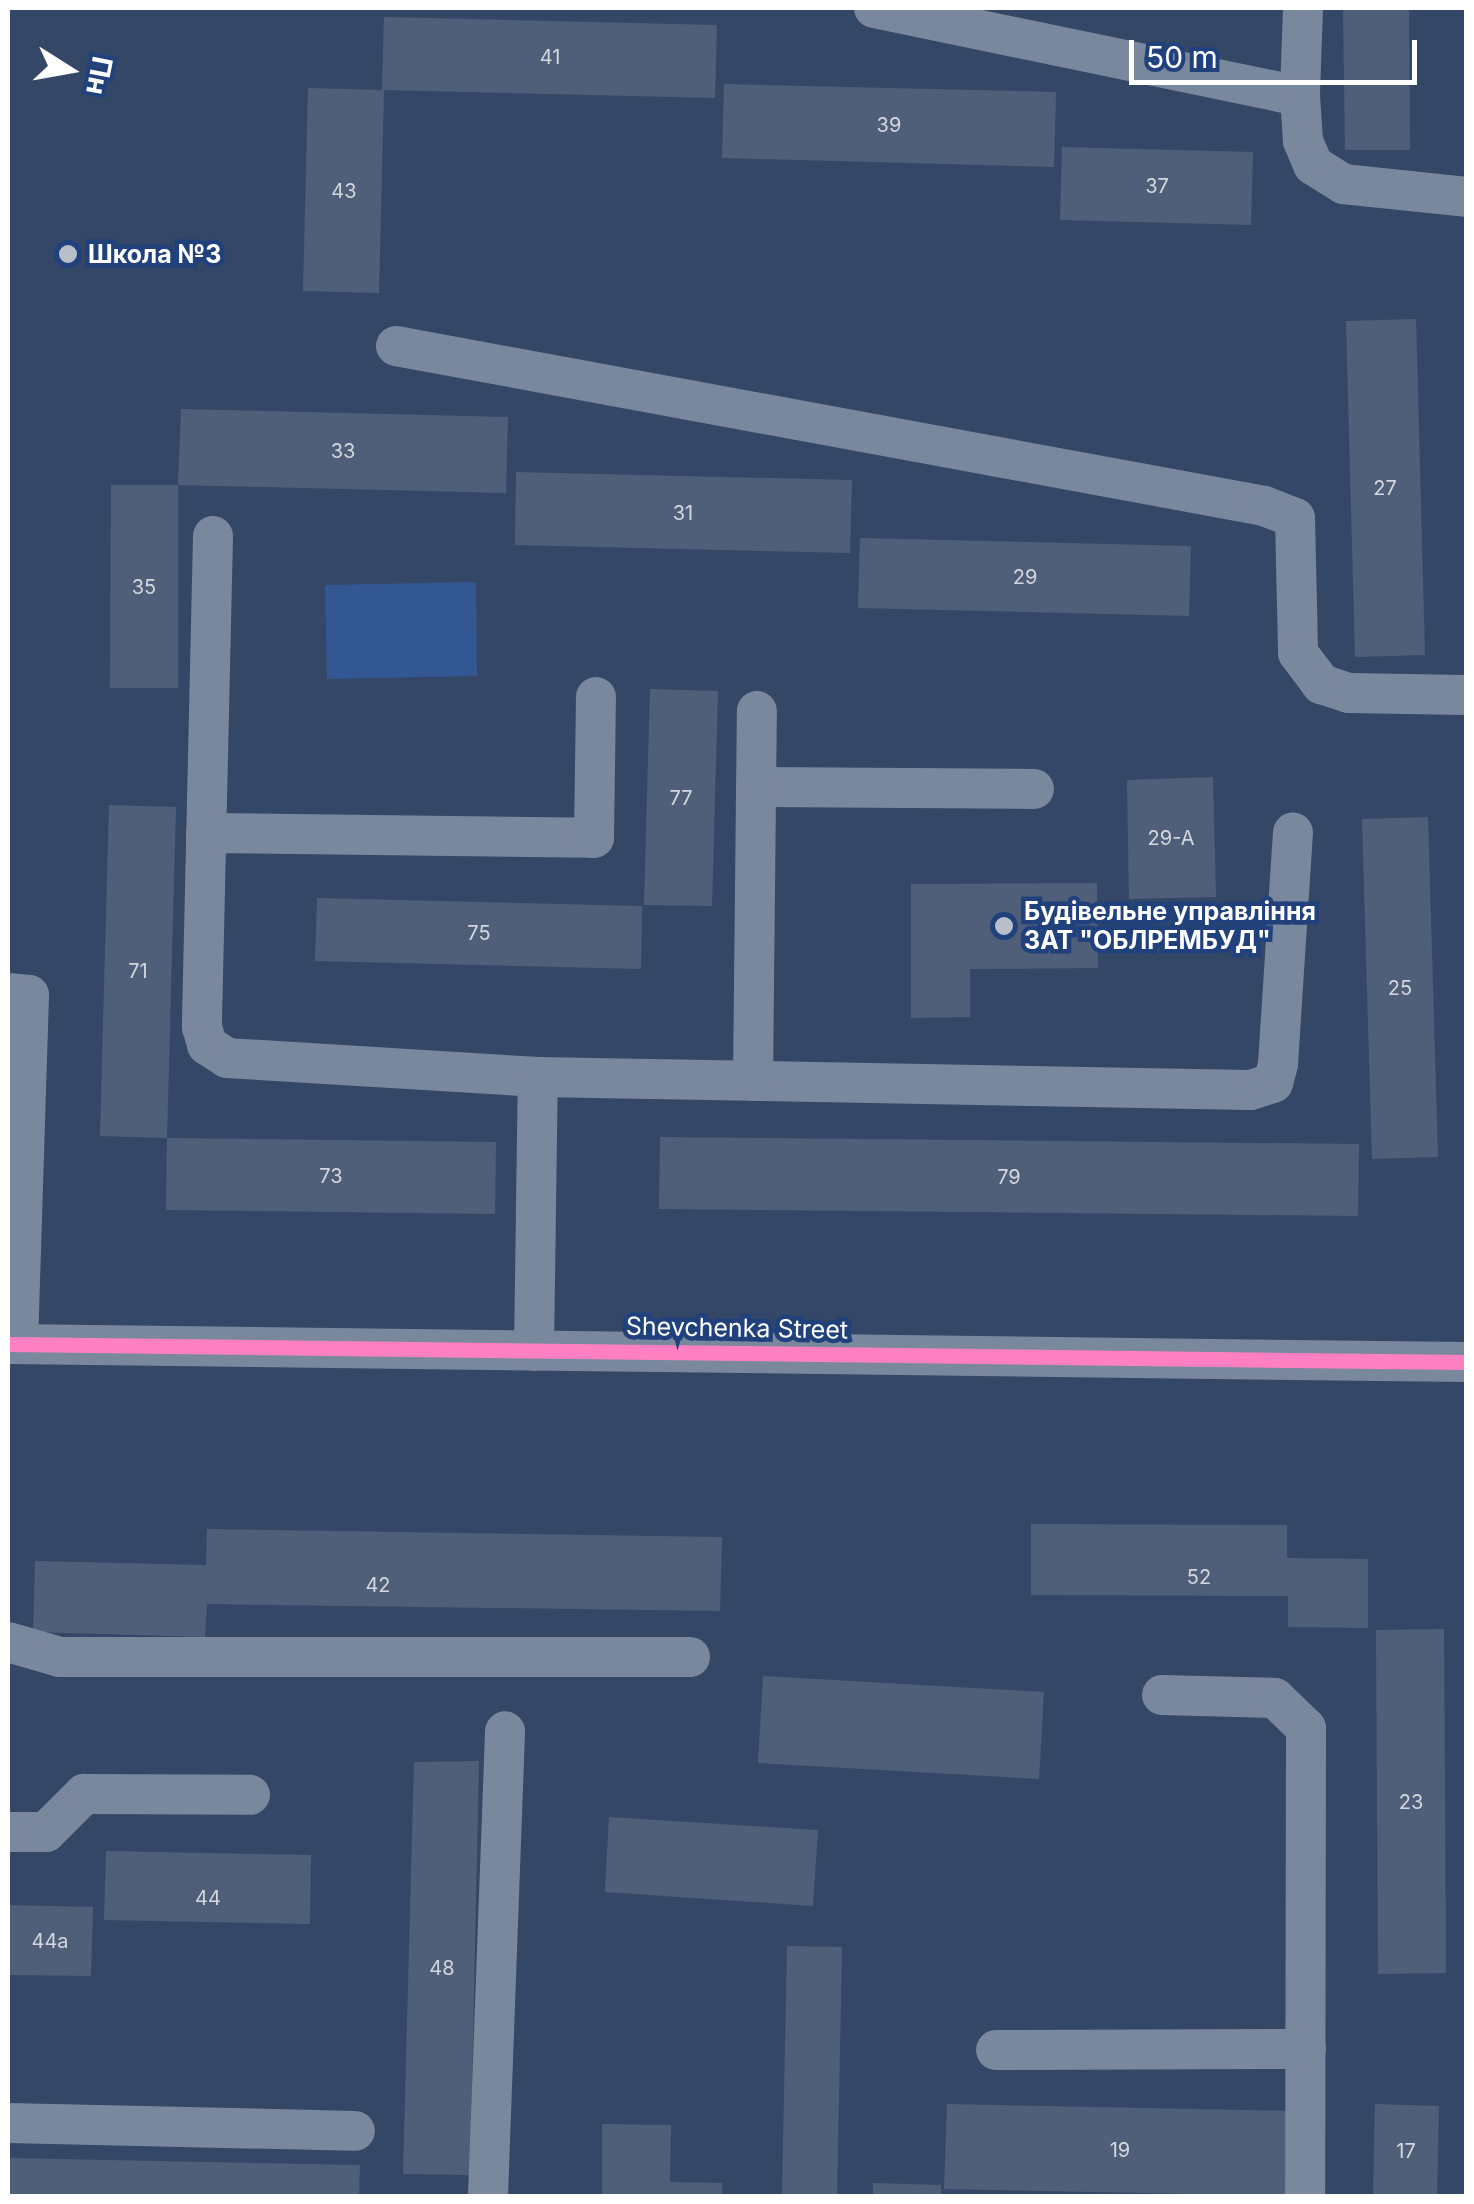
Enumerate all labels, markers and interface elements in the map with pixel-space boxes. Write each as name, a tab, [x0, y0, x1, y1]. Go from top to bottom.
north arrow	[20, 20, 120, 120]
scale bar	[1134, 20, 1422, 82]
text: 50 m	[1146, 39, 1218, 75]
house number: 41	[540, 45, 560, 69]
text: Пн	[79, 54, 120, 98]
house number: 39	[877, 113, 901, 137]
house number: 37	[1145, 174, 1169, 198]
house number: 43	[331, 179, 357, 203]
place label: Школа №3	[88, 239, 221, 269]
marker: Школа №3	[57, 243, 79, 265]
house number: 33	[331, 439, 355, 463]
house number: 27	[1373, 476, 1397, 500]
house number: 31	[673, 501, 693, 525]
house number: 29	[1013, 565, 1037, 589]
house number: 35	[132, 575, 156, 599]
house number: 77	[669, 786, 693, 810]
house number: 29-А	[1148, 826, 1194, 850]
place label: Будівельне управління ЗАТ "ОБЛРЕМБУД"	[1024, 897, 1316, 956]
marker: Будівельне управління ЗАТ "ОБЛРЕМБУД"	[993, 915, 1015, 937]
house number: 75	[467, 921, 491, 945]
house number: 71	[128, 959, 148, 983]
house number: 25	[1388, 976, 1412, 1000]
house number: 73	[319, 1164, 343, 1188]
house number: 79	[997, 1165, 1021, 1189]
street label: Shevchenka Street	[626, 1311, 848, 1345]
house number: 52	[1187, 1565, 1211, 1589]
house number: 42	[365, 1573, 391, 1597]
house number: 23	[1399, 1790, 1423, 1814]
house number: 44	[195, 1886, 221, 1910]
house number: 44а	[31, 1929, 69, 1953]
house number: 48	[429, 1956, 455, 1980]
house number: 19	[1110, 2138, 1130, 2162]
house number: 17	[1396, 2139, 1416, 2163]

